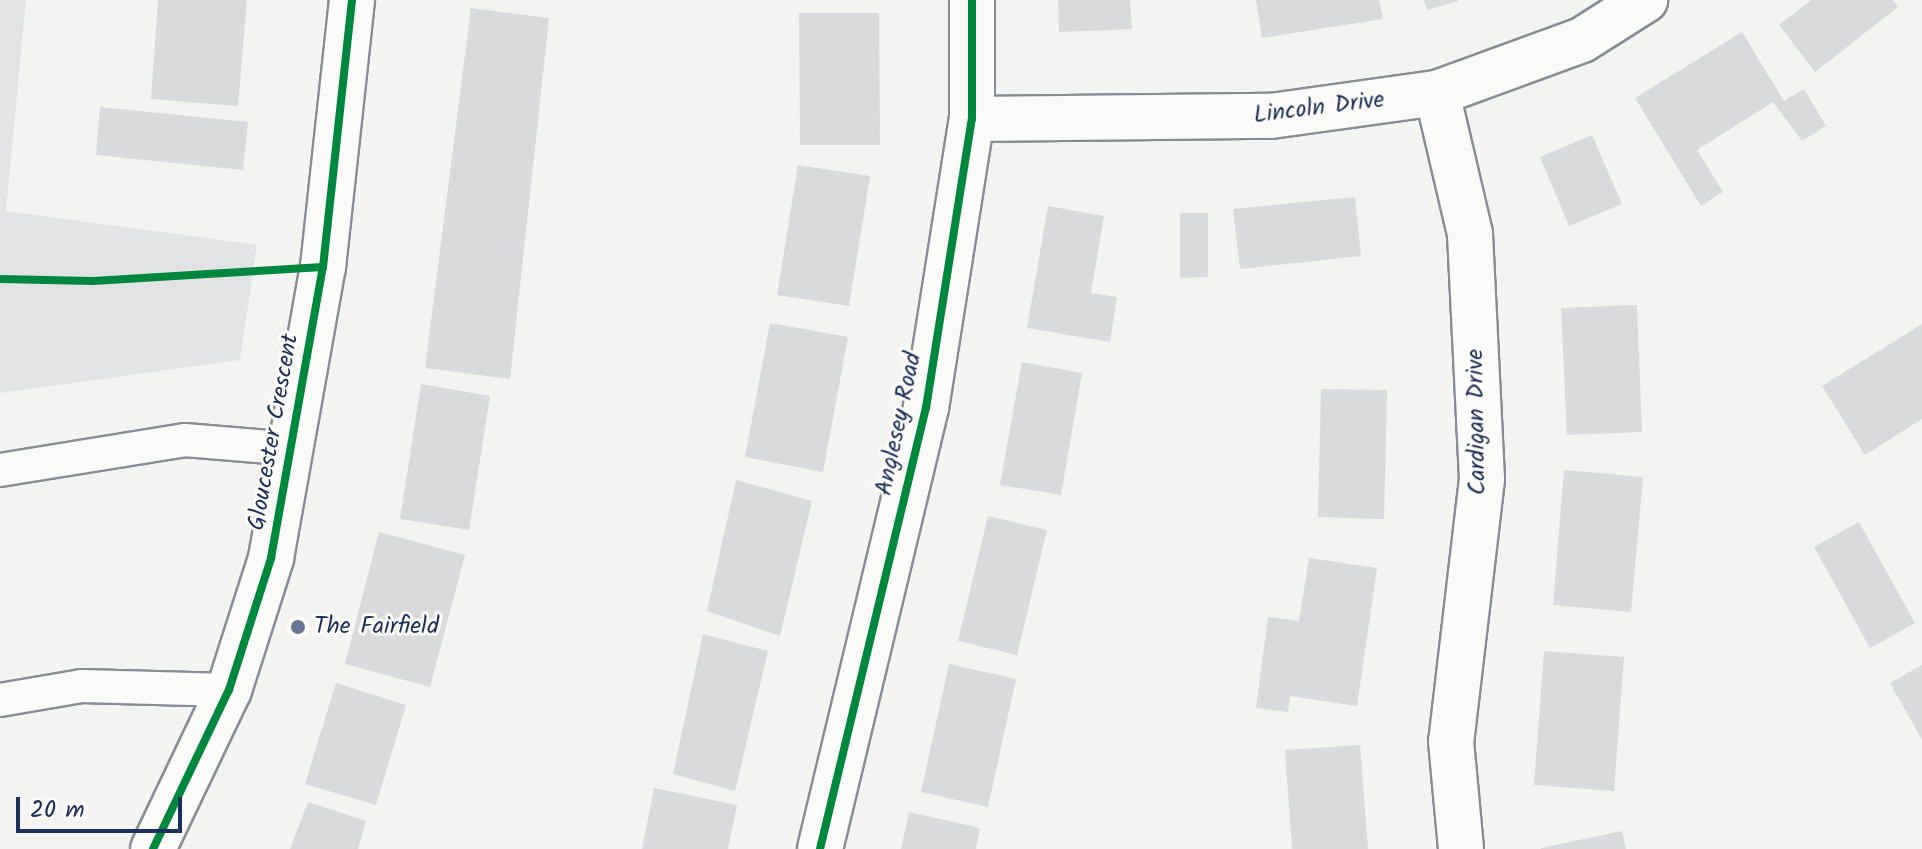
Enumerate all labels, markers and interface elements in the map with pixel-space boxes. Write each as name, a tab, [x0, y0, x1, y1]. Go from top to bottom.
street label: Lincoln Drive	[1252, 86, 1386, 130]
street label: Gloucester Crescent	[243, 331, 305, 533]
street label: Cardigan Drive	[1461, 349, 1493, 495]
street label: Anglesey Road	[870, 350, 928, 498]
place label: The Fairfield	[314, 613, 439, 641]
marker: The Fairfield	[289, 618, 307, 636]
scale bar	[20, 781, 186, 831]
text: 20 m	[30, 791, 85, 830]

